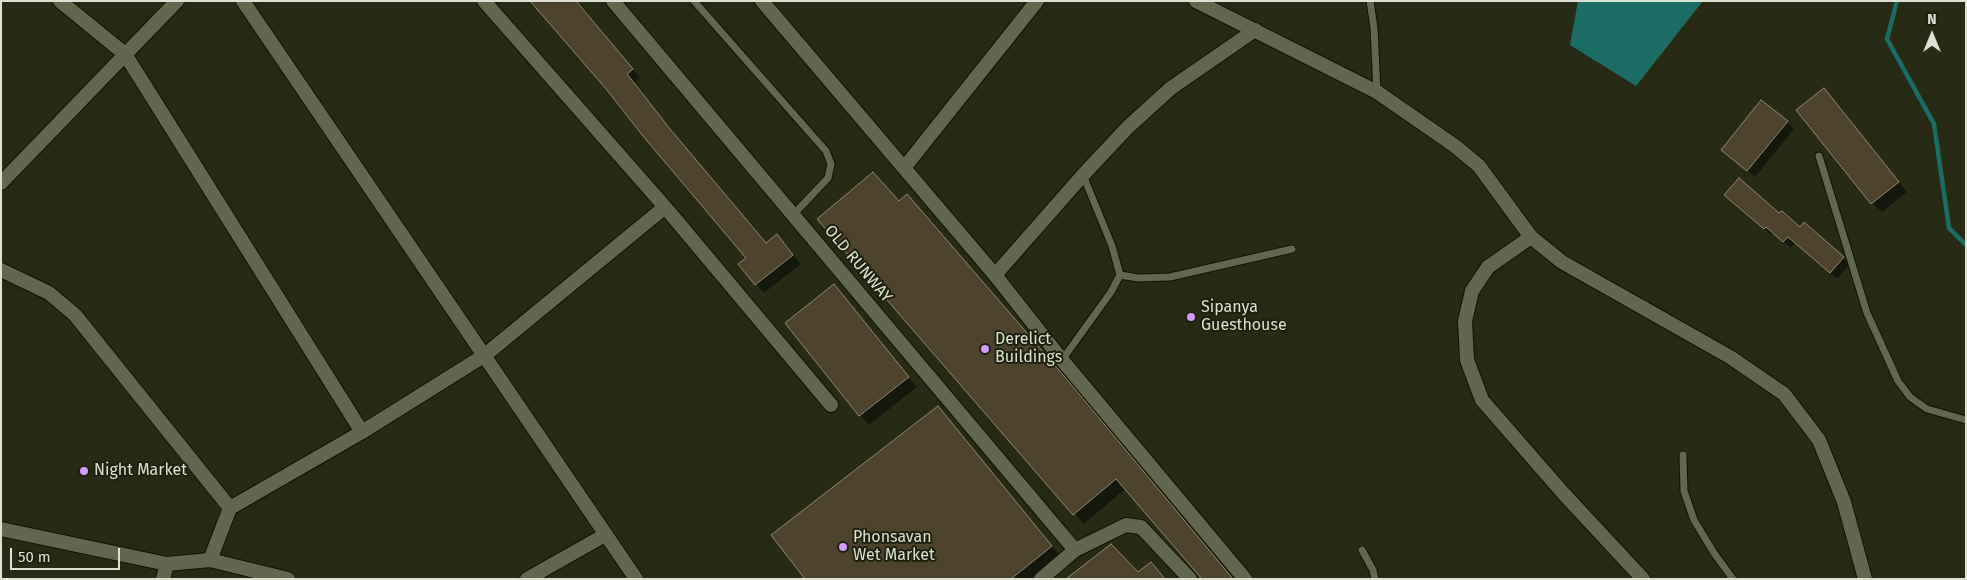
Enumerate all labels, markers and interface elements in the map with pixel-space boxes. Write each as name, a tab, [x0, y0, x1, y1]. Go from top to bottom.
north arrow	[1907, 10, 1957, 60]
text: N	[1927, 11, 1937, 28]
street label: OLD RUNWAY	[820, 221, 896, 307]
place label: Sipanya Guesthouse	[1201, 298, 1287, 336]
marker: Sipanya Guesthouse	[1185, 311, 1197, 323]
place label: Derelict Buildings	[995, 330, 1062, 368]
marker: Derelict Buildings	[979, 343, 991, 355]
place label: Night Market	[94, 461, 187, 481]
marker: Night Market	[78, 465, 90, 477]
place label: Phonsavan Wet Market	[853, 528, 935, 566]
scale bar	[12, 538, 122, 570]
marker: Phonsavan Wet Market	[837, 541, 849, 553]
text: 50 m	[18, 548, 51, 566]

